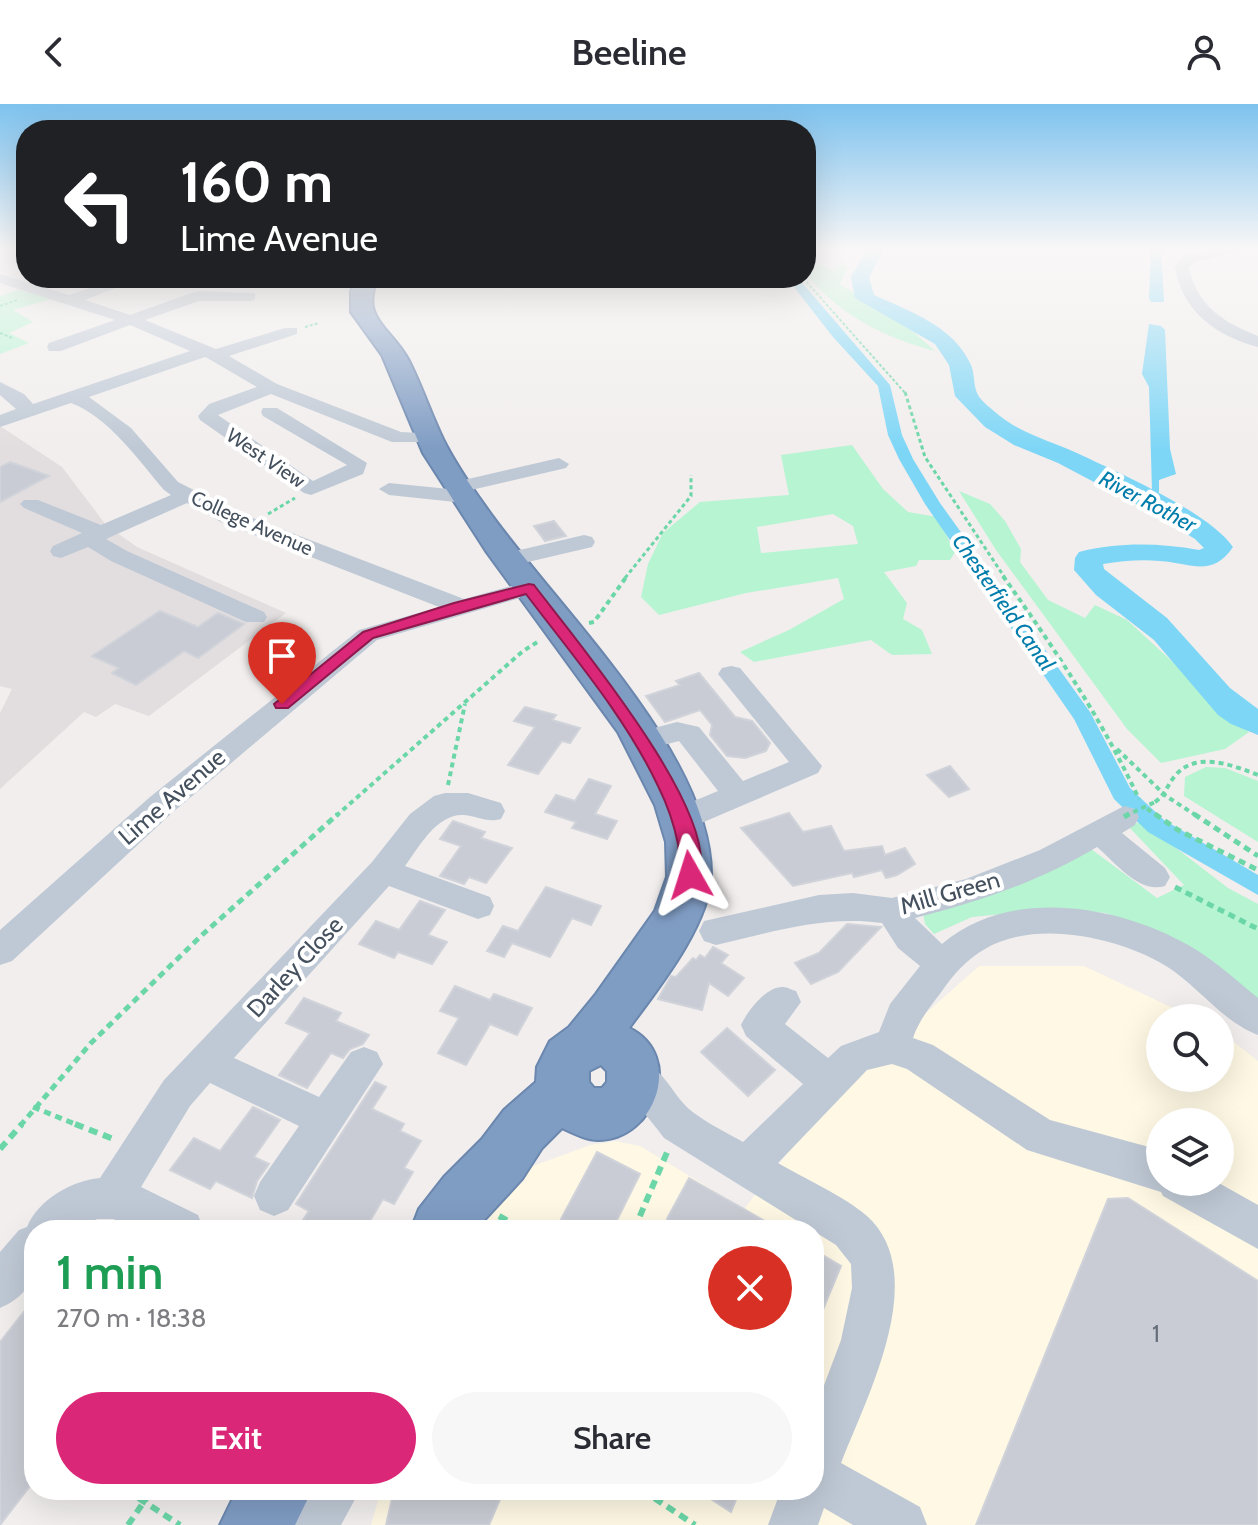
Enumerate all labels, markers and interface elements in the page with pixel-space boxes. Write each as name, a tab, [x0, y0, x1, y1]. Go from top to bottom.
icon: back	[32, 30, 76, 74]
text: Beeline	[571, 30, 687, 74]
icon: person	[1182, 30, 1226, 74]
text: 160 m	[180, 148, 333, 216]
icon: left	[48, 152, 152, 256]
text: Lime Avenue	[180, 216, 378, 260]
street label: West View	[222, 423, 310, 493]
water label: River Rother	[1095, 465, 1202, 539]
street label: College Avenue	[187, 485, 317, 561]
water label: Chesterfield Canal	[946, 529, 1061, 677]
pin	[248, 622, 316, 704]
icon: arrive	[260, 634, 304, 678]
street label: Lime Avenue	[112, 742, 231, 851]
position arrow	[648, 833, 732, 917]
street label: Mill Green	[897, 864, 1003, 921]
street label: Darley Close	[241, 910, 349, 1023]
map controls	[1146, 1004, 1234, 1196]
button: search	[1146, 1004, 1234, 1092]
button: layers	[1146, 1108, 1234, 1196]
text: 1 min	[56, 1243, 163, 1301]
button: close	[708, 1246, 792, 1330]
text: 270 m · 18:38	[56, 1302, 207, 1334]
house number: 1	[1152, 1319, 1160, 1348]
button: Exit	[56, 1392, 416, 1484]
button: Share	[432, 1392, 792, 1484]

